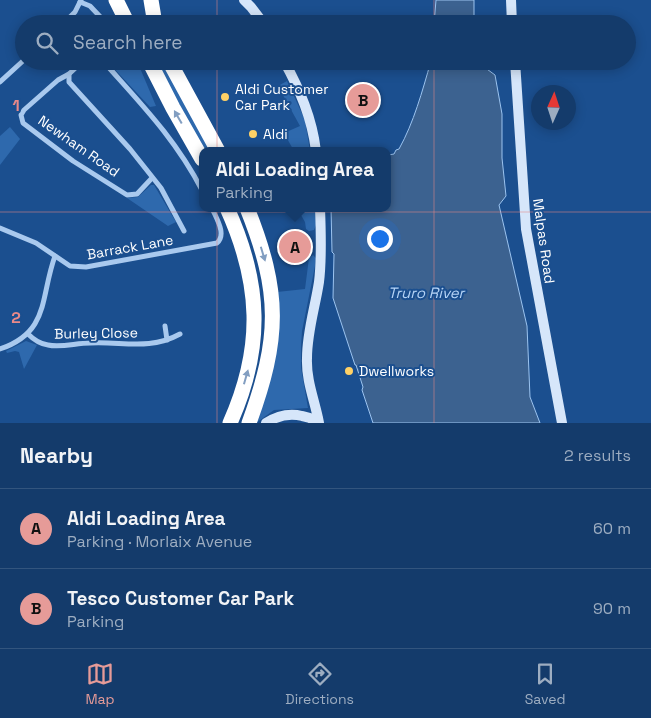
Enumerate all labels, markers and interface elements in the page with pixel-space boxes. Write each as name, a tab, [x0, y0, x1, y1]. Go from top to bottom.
search box	[15, 15, 636, 70]
icon: search	[33, 29, 61, 57]
text: Search here	[73, 30, 183, 55]
place label: Aldi Customer Car Park	[235, 80, 329, 114]
pin: B	[347, 81, 379, 119]
north arrow	[531, 85, 576, 130]
marker: Aldi Customer Car Park	[219, 91, 231, 103]
text: 1	[12, 95, 20, 116]
one-way arrow	[174, 109, 182, 124]
street label: Newham Road	[35, 111, 123, 181]
place label: Aldi	[263, 125, 288, 143]
marker: Aldi	[247, 128, 259, 140]
popup	[199, 147, 391, 212]
text: Aldi Loading Area	[216, 157, 374, 182]
text: Parking	[216, 182, 273, 203]
street label: Malpas Road	[529, 197, 559, 285]
your location	[367, 226, 393, 252]
pin: A	[279, 228, 311, 266]
street label: Barrack Lane	[85, 231, 175, 263]
one-way arrow	[259, 247, 267, 262]
water label: Truro River	[388, 283, 466, 302]
text: 2	[11, 307, 21, 328]
street label: Burley Close	[54, 323, 138, 343]
place label: Dwellworks	[359, 362, 434, 380]
marker: Dwellworks	[343, 365, 355, 377]
one-way arrow	[242, 370, 250, 385]
text: Nearby	[20, 442, 93, 469]
text: 2 results	[564, 445, 631, 466]
text: Aldi Loading Area	[67, 506, 226, 531]
text: A	[31, 518, 41, 539]
text: 60 m	[593, 518, 631, 539]
text: Parking · Morlaix Avenue	[67, 531, 252, 552]
text: Tesco Customer Car Park	[67, 586, 294, 611]
text: B	[31, 598, 41, 619]
text: 90 m	[593, 598, 631, 619]
text: Parking	[67, 611, 124, 632]
tab: Map	[85, 660, 115, 708]
tab: Directions	[285, 660, 354, 708]
tab: Saved	[525, 660, 566, 708]

